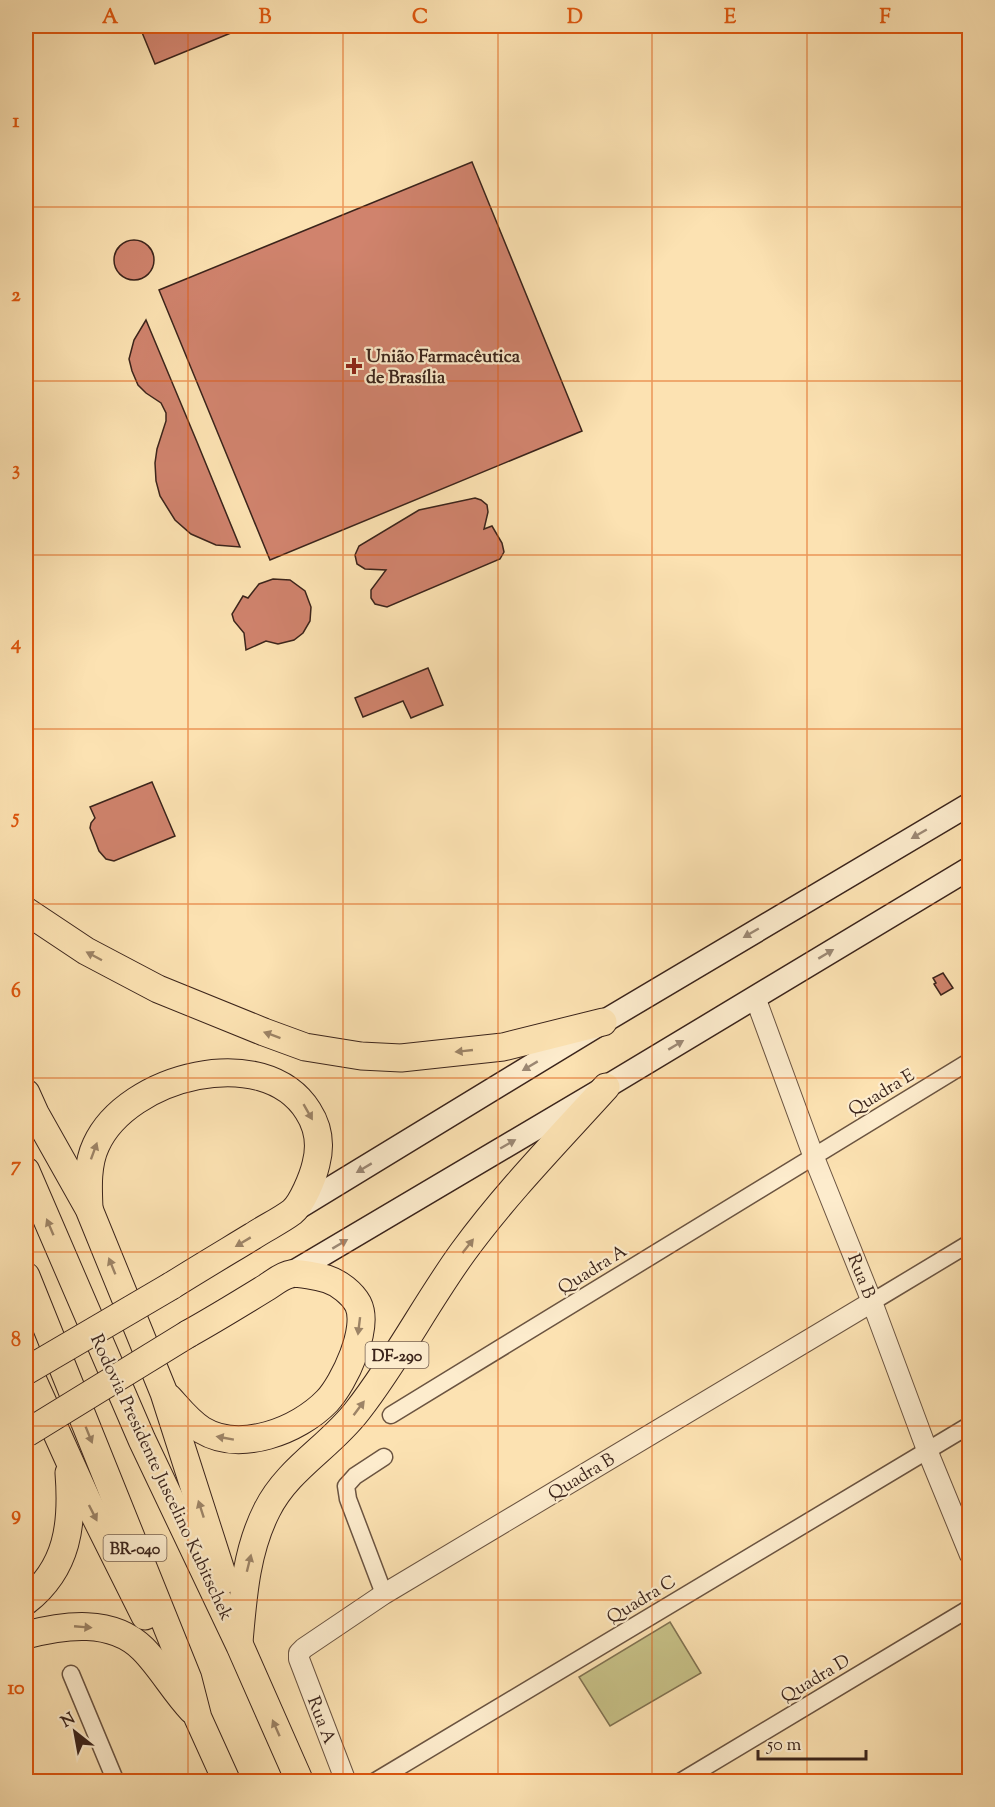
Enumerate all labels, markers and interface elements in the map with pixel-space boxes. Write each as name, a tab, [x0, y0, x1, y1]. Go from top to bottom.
text: A	[102, 4, 119, 33]
text: B	[259, 4, 272, 33]
text: C	[412, 4, 428, 33]
text: D	[567, 4, 583, 33]
text: E	[724, 4, 737, 33]
text: F	[879, 4, 891, 33]
text: 1	[13, 108, 20, 137]
text: 2	[11, 282, 21, 311]
place label: União Farmacêutica de Brasília	[366, 345, 521, 392]
marker: União Farmacêutica de Brasília	[347, 359, 361, 373]
text: 3	[12, 456, 20, 485]
text: 4	[10, 630, 21, 659]
text: 5	[11, 804, 20, 833]
one-way arrow	[910, 829, 927, 839]
one-way arrow	[743, 927, 759, 938]
one-way arrow	[818, 949, 834, 960]
one-way arrow	[85, 951, 103, 961]
text: 6	[11, 978, 21, 1007]
one-way arrow	[263, 1029, 281, 1039]
one-way arrow	[668, 1039, 684, 1050]
one-way arrow	[454, 1047, 473, 1056]
one-way arrow	[522, 1061, 538, 1072]
street label: Quadra E	[844, 1064, 920, 1124]
one-way arrow	[303, 1103, 313, 1120]
one-way arrow	[500, 1139, 517, 1149]
one-way arrow	[89, 1142, 99, 1160]
text: 7	[11, 1152, 22, 1181]
one-way arrow	[356, 1162, 372, 1173]
one-way arrow	[45, 1218, 54, 1235]
one-way arrow	[235, 1236, 251, 1247]
one-way arrow	[332, 1239, 349, 1249]
one-way arrow	[461, 1239, 473, 1254]
street label: Quadra A	[554, 1239, 633, 1302]
street label: Rua B	[839, 1250, 881, 1303]
one-way arrow	[107, 1257, 117, 1275]
one-way arrow	[354, 1317, 364, 1336]
text: 8	[11, 1327, 21, 1356]
street label: Rodovia Presidente Juscelino Kubitschek	[82, 1330, 238, 1625]
road number: DF-290	[366, 1342, 428, 1368]
one-way arrow	[353, 1400, 366, 1416]
one-way arrow	[85, 1426, 95, 1444]
one-way arrow	[215, 1433, 234, 1442]
street label: Quadra B	[544, 1448, 620, 1508]
one-way arrow	[196, 1499, 205, 1517]
text: 9	[11, 1501, 21, 1530]
one-way arrow	[89, 1505, 98, 1522]
road number: BR-040	[104, 1535, 166, 1561]
one-way arrow	[244, 1554, 254, 1573]
street label: Quadra C	[602, 1570, 682, 1632]
one-way arrow	[73, 1622, 92, 1632]
street label: Quadra D	[776, 1649, 856, 1711]
text: 10	[7, 1675, 25, 1704]
street label: Rua A	[299, 1693, 341, 1749]
north arrow	[45, 1702, 105, 1762]
text: N	[57, 1708, 80, 1734]
one-way arrow	[272, 1720, 281, 1737]
scale bar	[758, 1723, 866, 1761]
text: 50 m	[766, 1733, 802, 1759]

